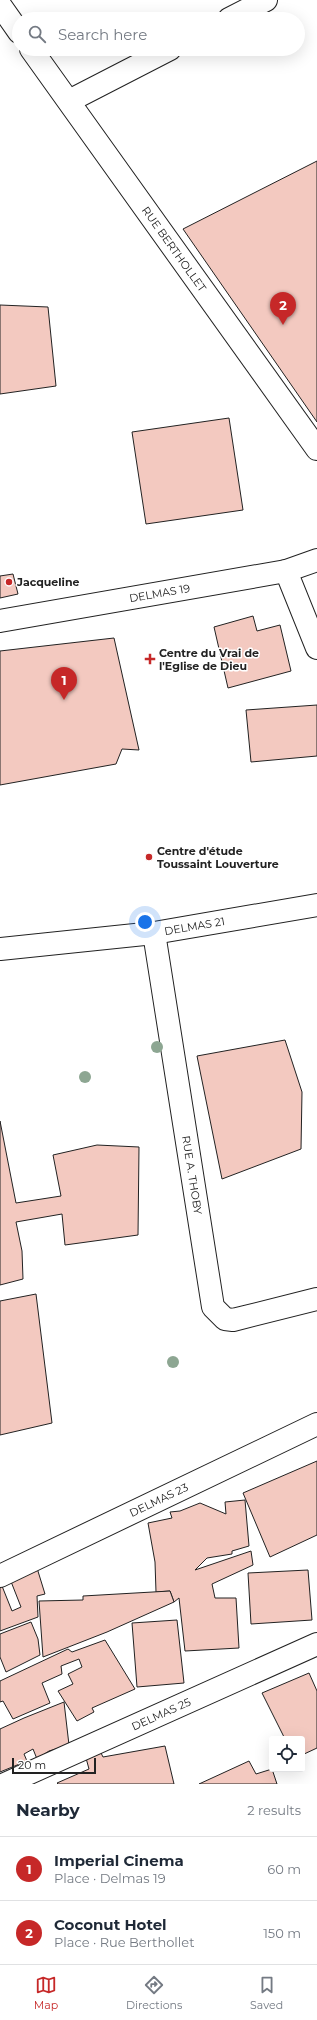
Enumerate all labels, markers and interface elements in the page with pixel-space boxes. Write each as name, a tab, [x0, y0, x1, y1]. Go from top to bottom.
search box	[12, 12, 305, 56]
icon: search	[26, 23, 48, 45]
text: Search here	[58, 25, 147, 44]
street label: RUE BERTHOLLET	[139, 204, 210, 295]
pin: 2	[270, 292, 296, 325]
place label: Jacqueline	[16, 575, 80, 589]
marker: Jacqueline	[4, 577, 14, 587]
street label: DELMAS 19	[128, 581, 191, 605]
place label: Centre du Vrai de l'Eglise de Dieu	[159, 646, 259, 673]
marker: Centre du Vrai de l'Eglise de Dieu	[144, 653, 156, 665]
pin: 1	[51, 667, 77, 700]
place label: Centre d'étude Toussaint Louverture	[157, 844, 279, 871]
marker: Centre d'étude Toussaint Louverture	[144, 852, 154, 862]
your location	[135, 912, 155, 932]
street label: DELMAS 21	[163, 914, 226, 938]
street label: RUE A. THOBY	[179, 1135, 205, 1215]
street label: DELMAS 23	[127, 1480, 190, 1520]
street label: DELMAS 25	[129, 1695, 193, 1733]
map controls	[269, 1736, 305, 1772]
button: locate	[269, 1736, 305, 1772]
scale bar	[12, 1756, 96, 1775]
text: 20 m	[18, 1758, 46, 1772]
text: Nearby	[16, 1800, 80, 1820]
text: 2 results	[247, 1802, 301, 1818]
text: Imperial Cinema	[54, 1851, 184, 1870]
text: 1	[26, 1861, 32, 1877]
text: 60 m	[267, 1861, 301, 1877]
text: Place · Delmas 19	[54, 1870, 166, 1886]
text: Coconut Hotel	[54, 1915, 167, 1934]
text: 2	[25, 1925, 33, 1941]
text: 150 m	[263, 1925, 301, 1941]
text: Place · Rue Berthollet	[54, 1934, 194, 1950]
tab: Map	[34, 1974, 58, 2012]
tab: Directions	[126, 1974, 182, 2012]
tab: Saved	[250, 1974, 283, 2012]

